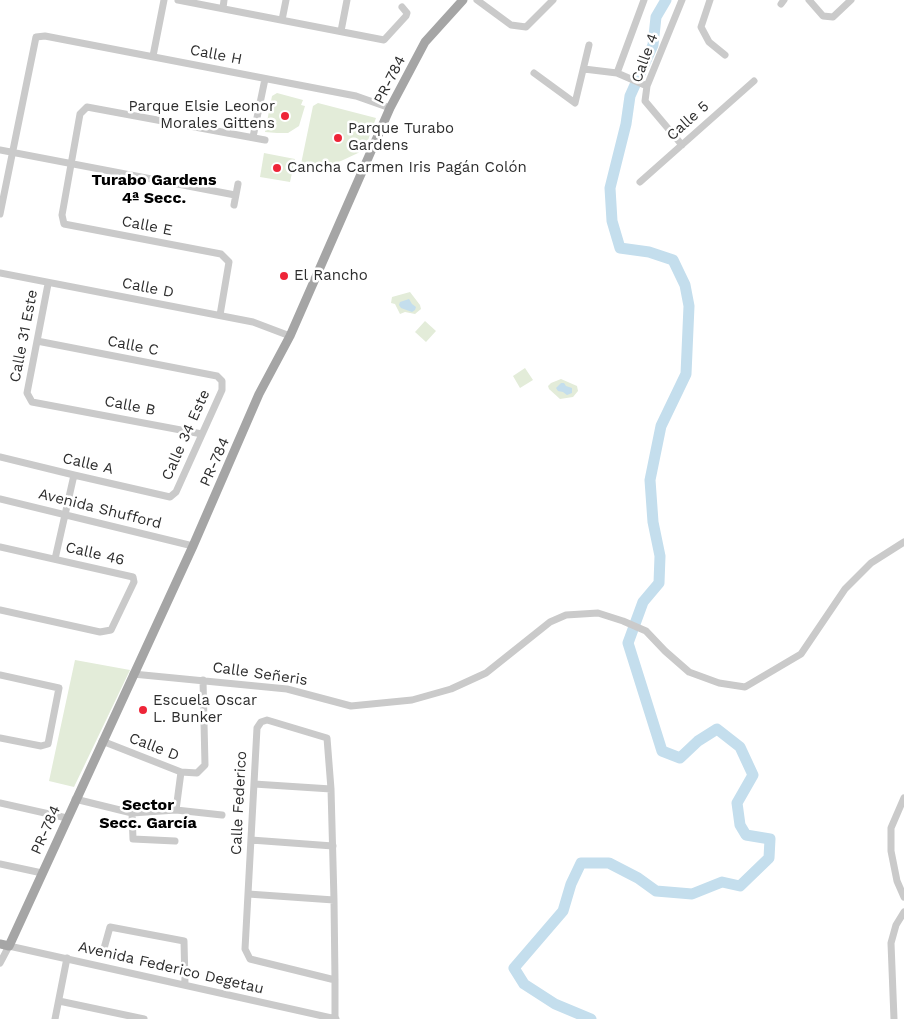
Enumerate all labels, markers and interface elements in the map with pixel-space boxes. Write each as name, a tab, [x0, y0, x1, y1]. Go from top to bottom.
street label: Calle 4	[628, 31, 662, 85]
street label: Calle H	[188, 41, 244, 69]
street label: PR-784	[370, 53, 410, 107]
street label: Calle 5	[663, 97, 713, 145]
place label: Parque Elsie Leonor Morales Gittens	[128, 98, 275, 133]
marker: Parque Elsie Leonor Morales Gittens	[279, 110, 291, 122]
place label: Parque Turabo Gardens	[348, 120, 454, 155]
marker: Parque Turabo Gardens	[332, 132, 344, 144]
place label: Cancha Carmen Iris Pagán Colón	[287, 159, 527, 177]
marker: Cancha Carmen Iris Pagán Colón	[271, 162, 283, 174]
district label: Turabo Gardens 4ª Secc.	[92, 170, 216, 208]
street label: Calle E	[120, 212, 174, 240]
place label: El Rancho	[294, 267, 368, 285]
marker: El Rancho	[278, 270, 290, 282]
street label: Calle D	[120, 274, 176, 302]
street label: Calle 31 Este	[6, 288, 42, 384]
street label: Calle C	[106, 332, 160, 360]
street label: Calle 34 Este	[158, 387, 214, 483]
street label: Calle B	[103, 392, 157, 420]
street label: PR-784	[196, 435, 234, 489]
street label: Calle A	[61, 449, 115, 479]
street label: Avenida Shufford	[37, 485, 163, 533]
street label: Calle 46	[64, 538, 126, 570]
street label: Calle Señeris	[211, 658, 309, 690]
place label: Escuela Oscar L. Bunker	[153, 692, 257, 727]
marker: Escuela Oscar L. Bunker	[137, 704, 149, 716]
street label: Calle D	[126, 729, 182, 765]
street label: Calle Federico	[227, 750, 251, 856]
district label: Sector Secc. García	[99, 795, 197, 833]
street label: PR-784	[27, 803, 65, 857]
street label: Avenida Federico Degetau	[77, 938, 265, 998]

